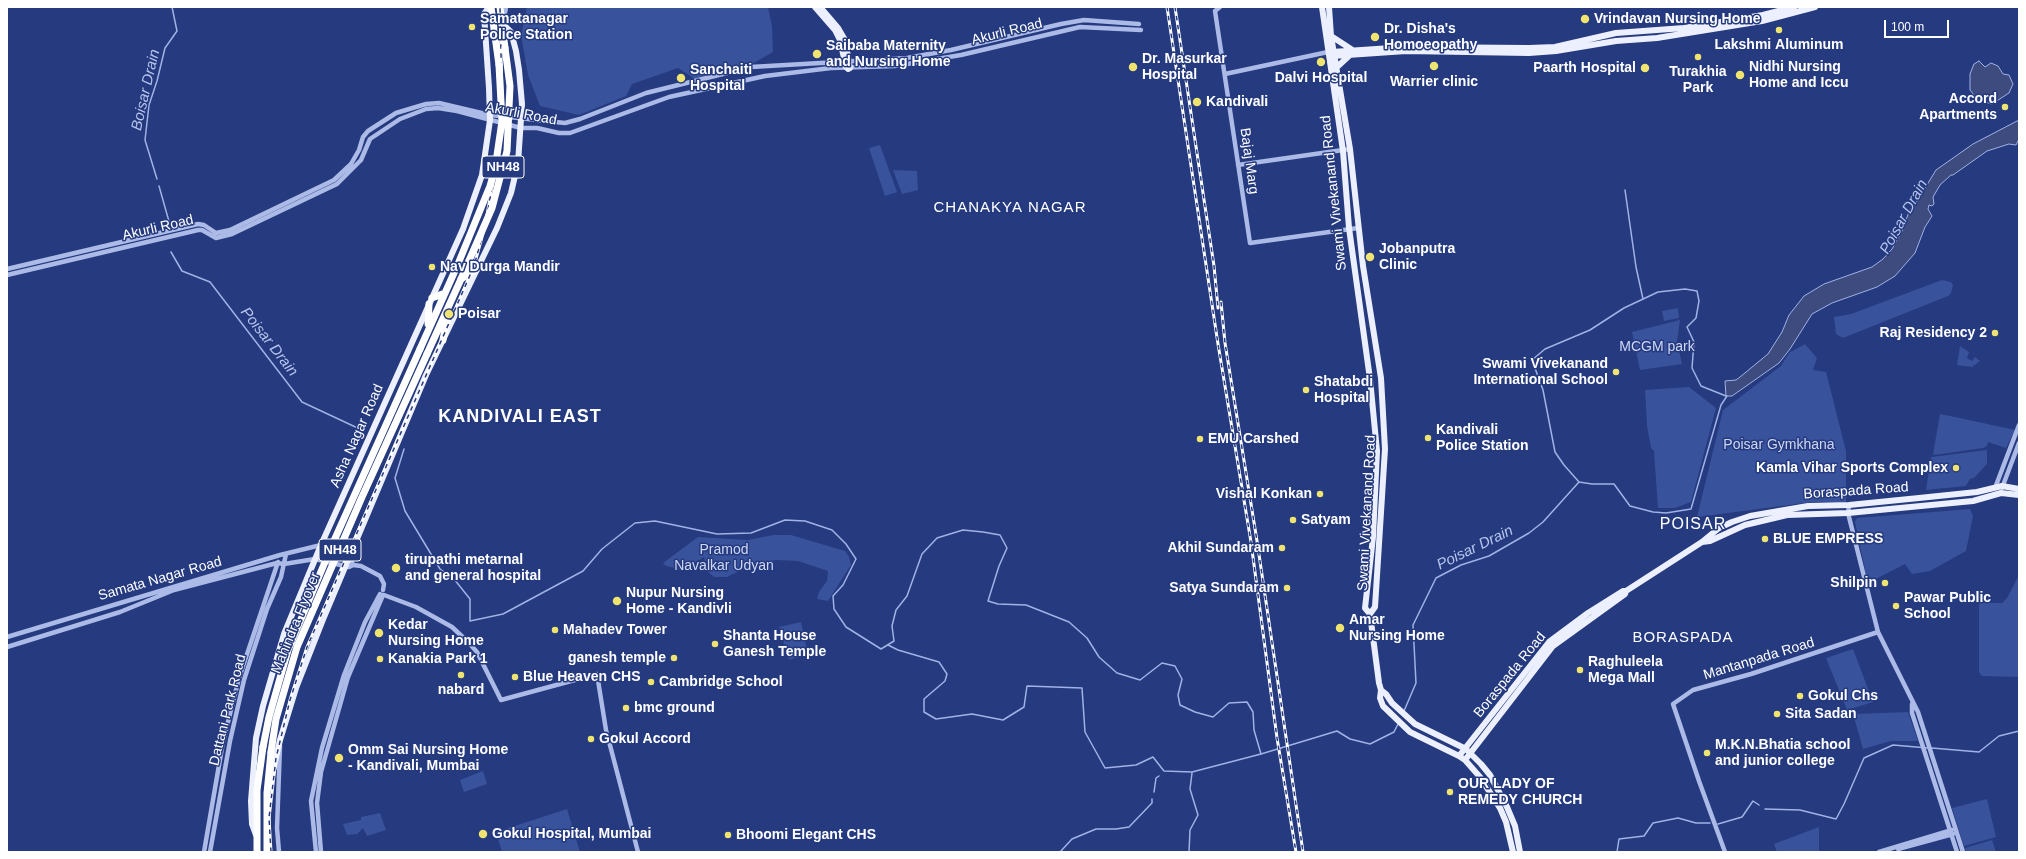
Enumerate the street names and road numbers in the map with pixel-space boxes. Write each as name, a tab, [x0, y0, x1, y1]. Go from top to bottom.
street label: Akurli Road	[970, 15, 1044, 49]
street label: Akurli Road	[484, 99, 558, 129]
street label: Swami Vivekanand Road	[1317, 114, 1351, 272]
street label: Bajaj Marg	[1236, 127, 1262, 195]
road number: NH48	[482, 156, 524, 178]
street label: Akurli Road	[121, 212, 195, 244]
street label: Asha Nagar Road	[327, 382, 387, 490]
street label: Swami Vivekanand Road	[1355, 435, 1379, 591]
street label: Boraspada Road	[1803, 479, 1909, 503]
road number: NH48	[319, 539, 361, 561]
street label: Samata Nagar Road	[96, 553, 224, 605]
street label: Mahindra Flyover	[268, 570, 324, 676]
street label: Boraspada Road	[1470, 629, 1550, 721]
street label: Mantanpada Road	[1701, 634, 1817, 684]
street label: Dattani Park Road	[206, 652, 250, 768]

